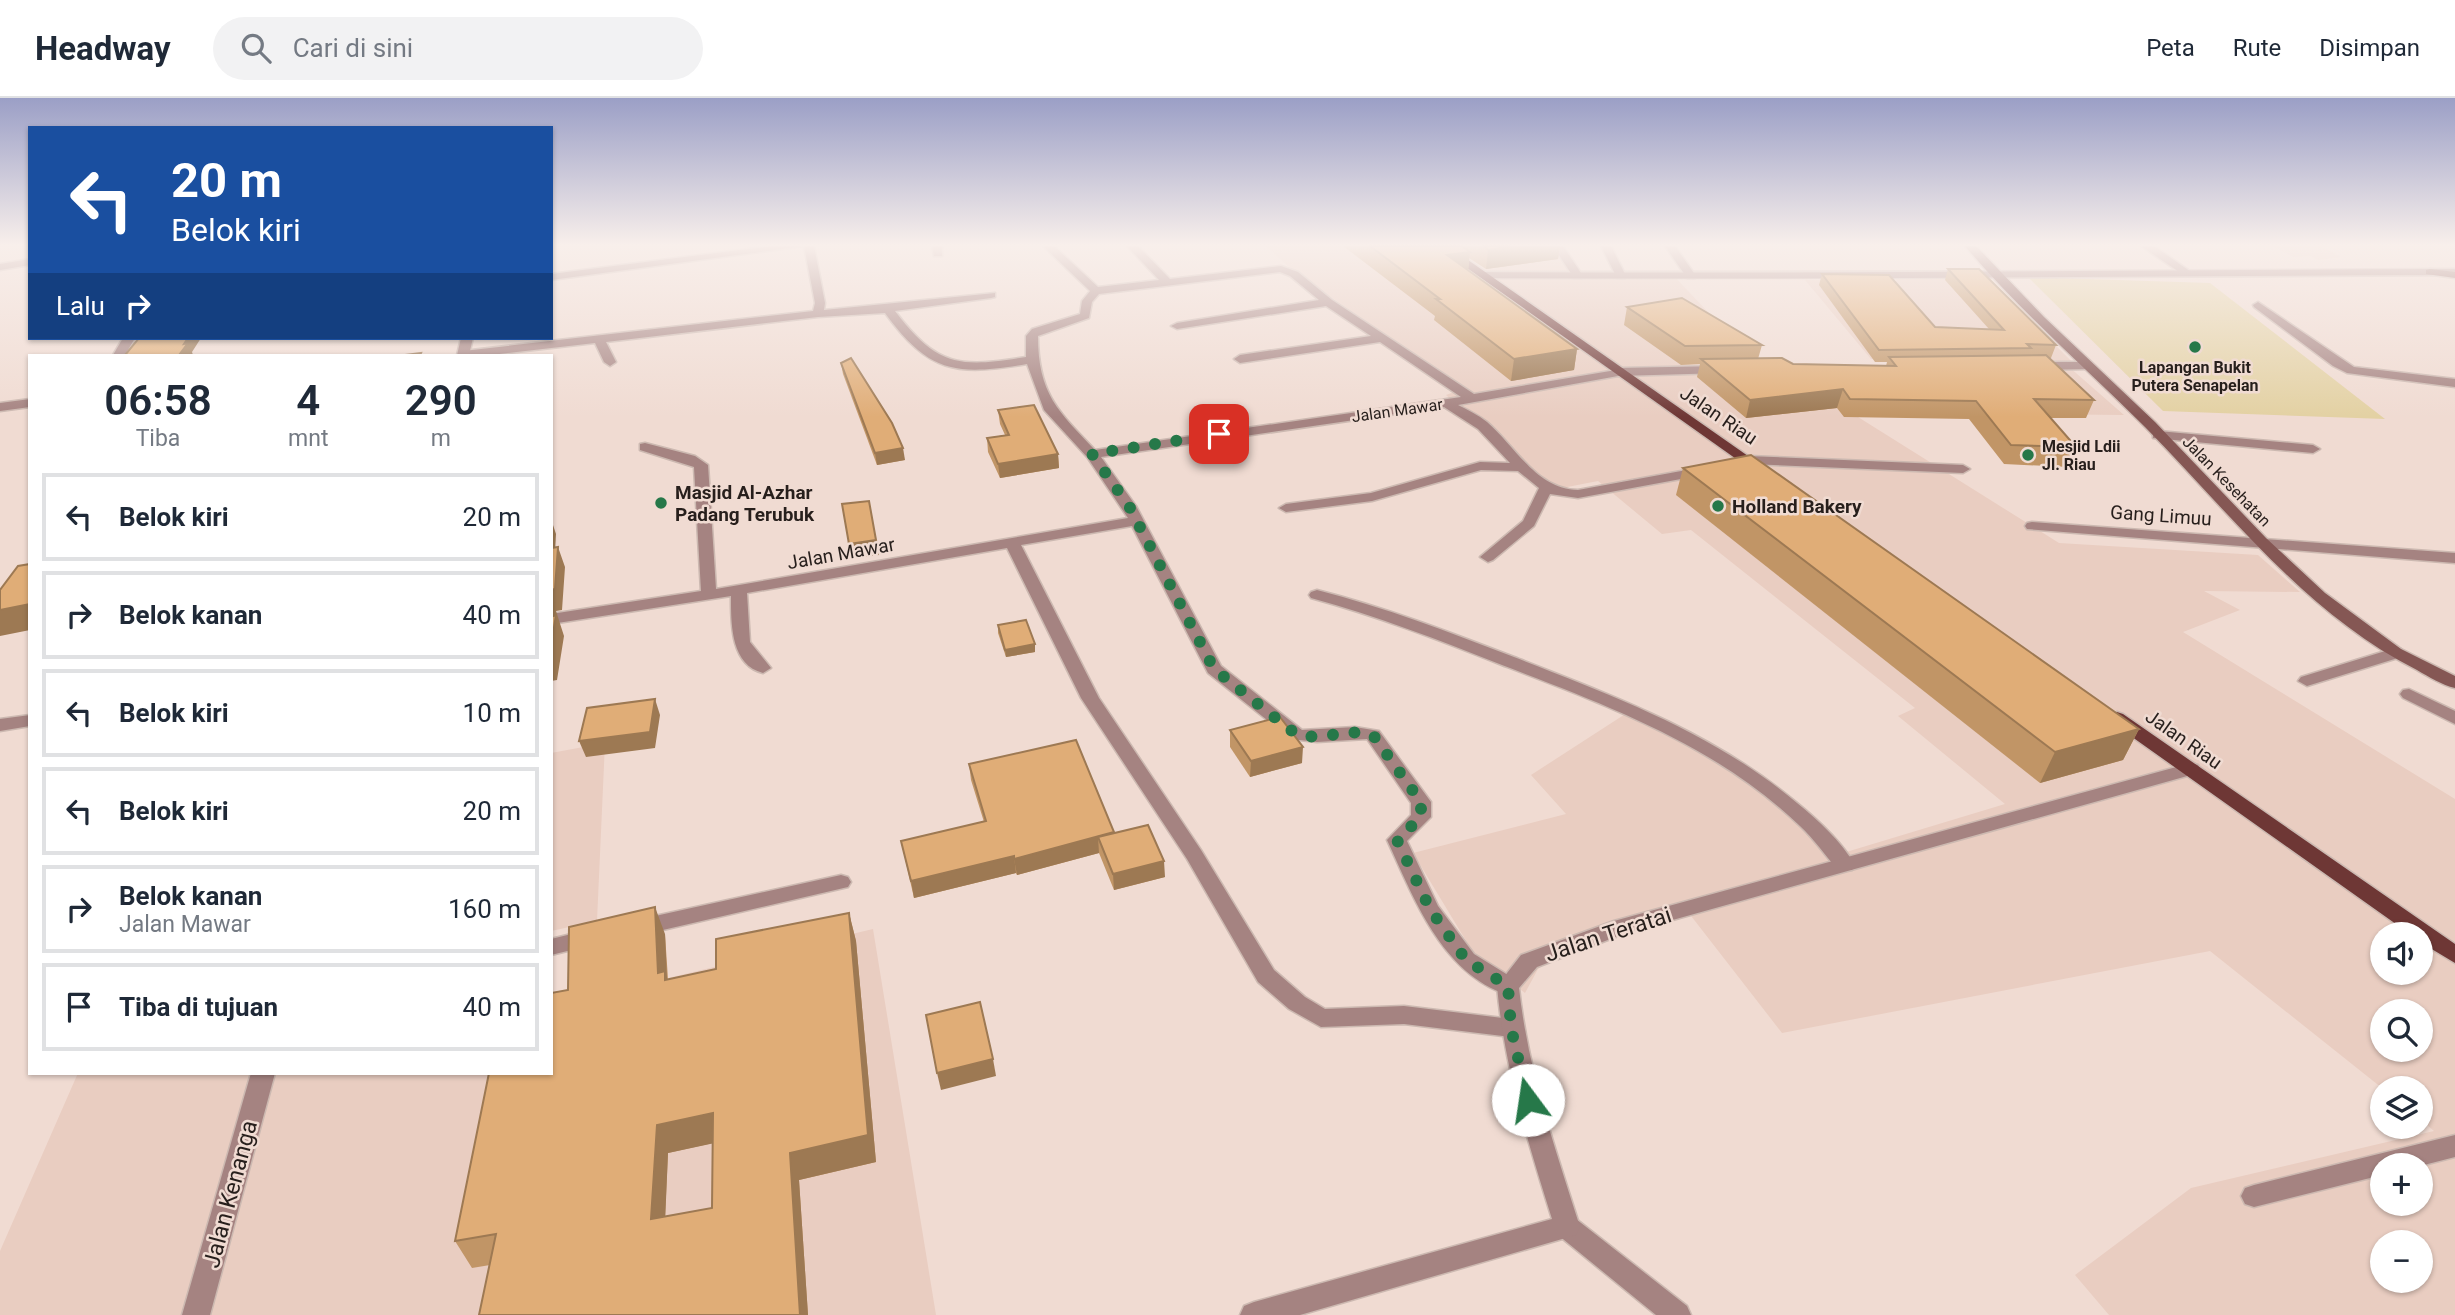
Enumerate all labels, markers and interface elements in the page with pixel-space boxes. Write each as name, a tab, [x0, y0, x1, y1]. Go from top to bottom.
search box	[213, 17, 703, 80]
text: Headway	[35, 29, 171, 68]
icon: search	[237, 29, 275, 67]
text: Cari di sini	[293, 33, 413, 63]
text: Peta	[2146, 34, 2195, 62]
text: Rute	[2233, 34, 2281, 62]
text: Disimpan	[2319, 34, 2420, 62]
text: 20 m	[171, 152, 282, 209]
icon: left	[56, 154, 147, 245]
text: Belok kiri	[171, 211, 301, 249]
icon: right	[119, 287, 157, 325]
text: Lalu	[56, 291, 105, 321]
marker: Lapangan Bukit Putera Senapelan	[2187, 339, 2203, 355]
place label: Lapangan Bukit Putera Senapelan	[2132, 358, 2258, 395]
text: 06:58	[104, 376, 212, 425]
text: 4	[296, 376, 320, 425]
text: 290	[405, 376, 477, 425]
street label: Jalan Riau	[1676, 381, 1762, 450]
street label: Jalan Mawar	[1350, 395, 1444, 426]
pin	[1189, 404, 1249, 464]
icon: arrive	[1200, 415, 1238, 453]
text: Tiba	[136, 425, 180, 452]
text: mnt	[288, 425, 328, 452]
text: m	[431, 425, 451, 452]
street label: Jalan Kesehatan	[2179, 432, 2275, 530]
place label: Mesjid Ldii Jl. Riau	[2042, 437, 2120, 474]
marker: Mesjid Ldii Jl. Riau	[2020, 447, 2036, 463]
place label: Masjid Al-Azhar Padang Terubuk	[675, 481, 815, 526]
marker: Masjid Al-Azhar Padang Terubuk	[653, 495, 669, 511]
place label: Holland Bakery	[1732, 495, 1862, 518]
icon: left	[60, 498, 98, 536]
marker: Holland Bakery	[1710, 498, 1726, 514]
street label: Gang Limuu	[2109, 500, 2212, 531]
text: Belok kiri	[119, 502, 229, 532]
text: 20 m	[463, 502, 521, 532]
street label: Jalan Mawar	[785, 533, 897, 574]
icon: right	[60, 596, 98, 634]
text: Belok kanan	[119, 600, 262, 630]
text: 40 m	[463, 600, 521, 630]
icon: left	[60, 694, 98, 732]
text: Belok kiri	[119, 698, 229, 728]
text: 10 m	[463, 698, 521, 728]
street label: Jalan Riau	[2141, 705, 2226, 774]
icon: left	[60, 792, 98, 830]
text: Belok kiri	[119, 796, 229, 826]
text: 20 m	[463, 796, 521, 826]
text: Belok kanan	[119, 881, 262, 911]
icon: right	[60, 890, 98, 928]
text: 160 m	[448, 894, 521, 924]
street label: Jalan Teratai	[1541, 901, 1675, 968]
text: Jalan Mawar	[119, 911, 251, 938]
map controls	[2370, 922, 2433, 1293]
button: sound	[2370, 922, 2433, 985]
icon: arrive	[60, 988, 98, 1026]
text: Tiba di tujuan	[119, 992, 278, 1022]
text: 40 m	[463, 992, 521, 1022]
button: search	[2370, 999, 2433, 1062]
position arrow	[1491, 1063, 1565, 1137]
button: layers	[2370, 1076, 2433, 1139]
street label: Jalan Kenanga	[198, 1118, 263, 1271]
button: +	[2370, 1153, 2433, 1216]
button: −	[2370, 1230, 2433, 1293]

